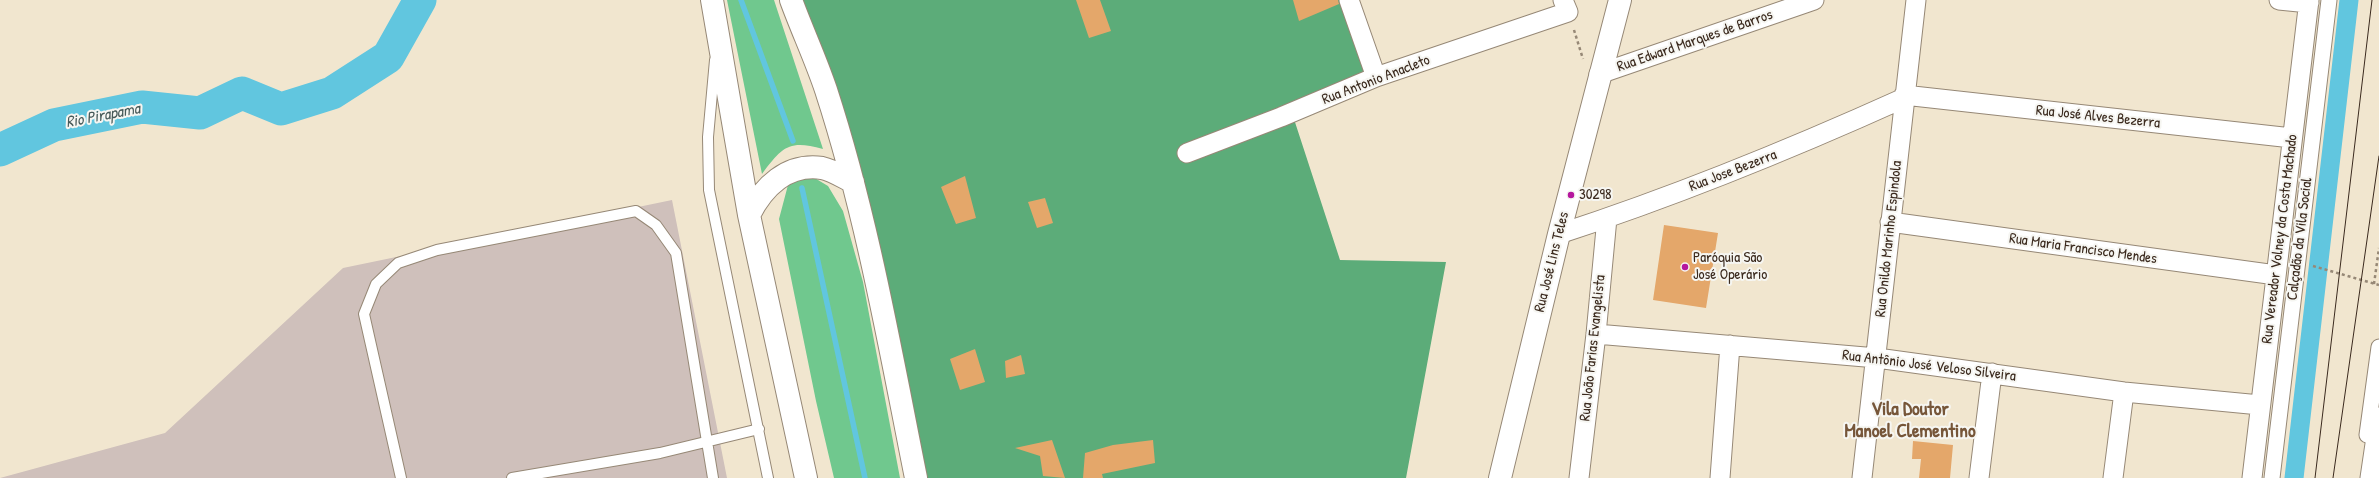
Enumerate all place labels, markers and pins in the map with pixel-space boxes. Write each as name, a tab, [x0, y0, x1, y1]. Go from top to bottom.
place label: 30298	[1579, 186, 1611, 204]
marker: 30298	[1566, 190, 1576, 200]
place label: Paróquia São José Operário	[1693, 249, 1767, 284]
marker: Paróquia São José Operário	[1680, 262, 1690, 272]

